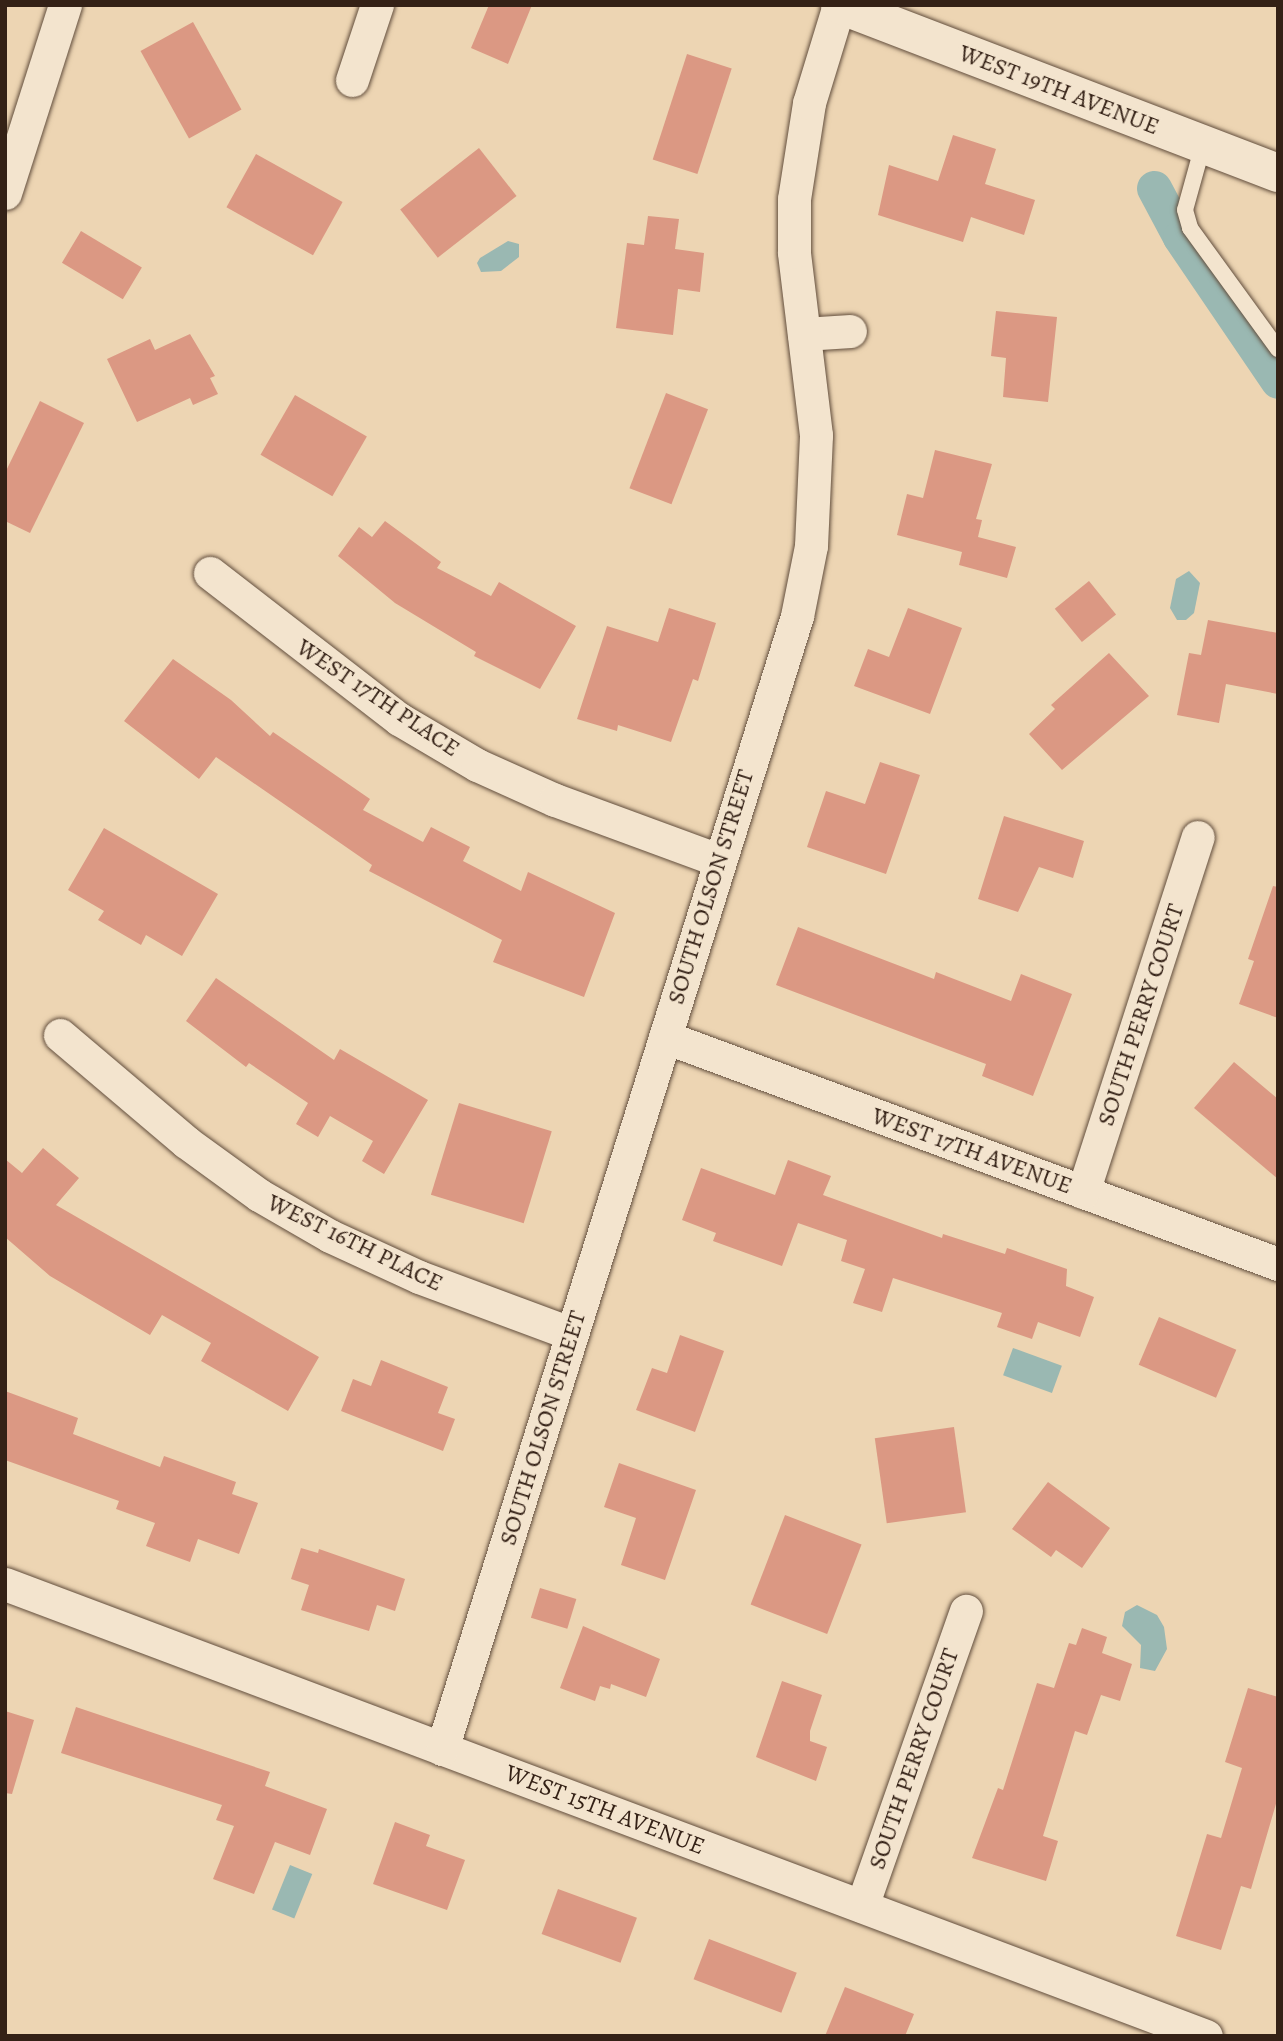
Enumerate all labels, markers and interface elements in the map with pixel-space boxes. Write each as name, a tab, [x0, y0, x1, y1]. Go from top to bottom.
street label: WEST 19TH AVENUE	[955, 39, 1163, 141]
street label: WEST 17TH PLACE	[291, 633, 465, 763]
street label: SOUTH OLSON STREET	[662, 766, 760, 1008]
street label: SOUTH PERRY COURT	[1092, 900, 1190, 1130]
street label: WEST 17TH AVENUE	[868, 1101, 1076, 1201]
street label: WEST 16TH PLACE	[263, 1188, 447, 1298]
street label: SOUTH OLSON STREET	[494, 1307, 592, 1549]
street label: SOUTH PERRY COURT	[863, 1645, 965, 1873]
street label: WEST 15TH AVENUE	[501, 1759, 709, 1861]

